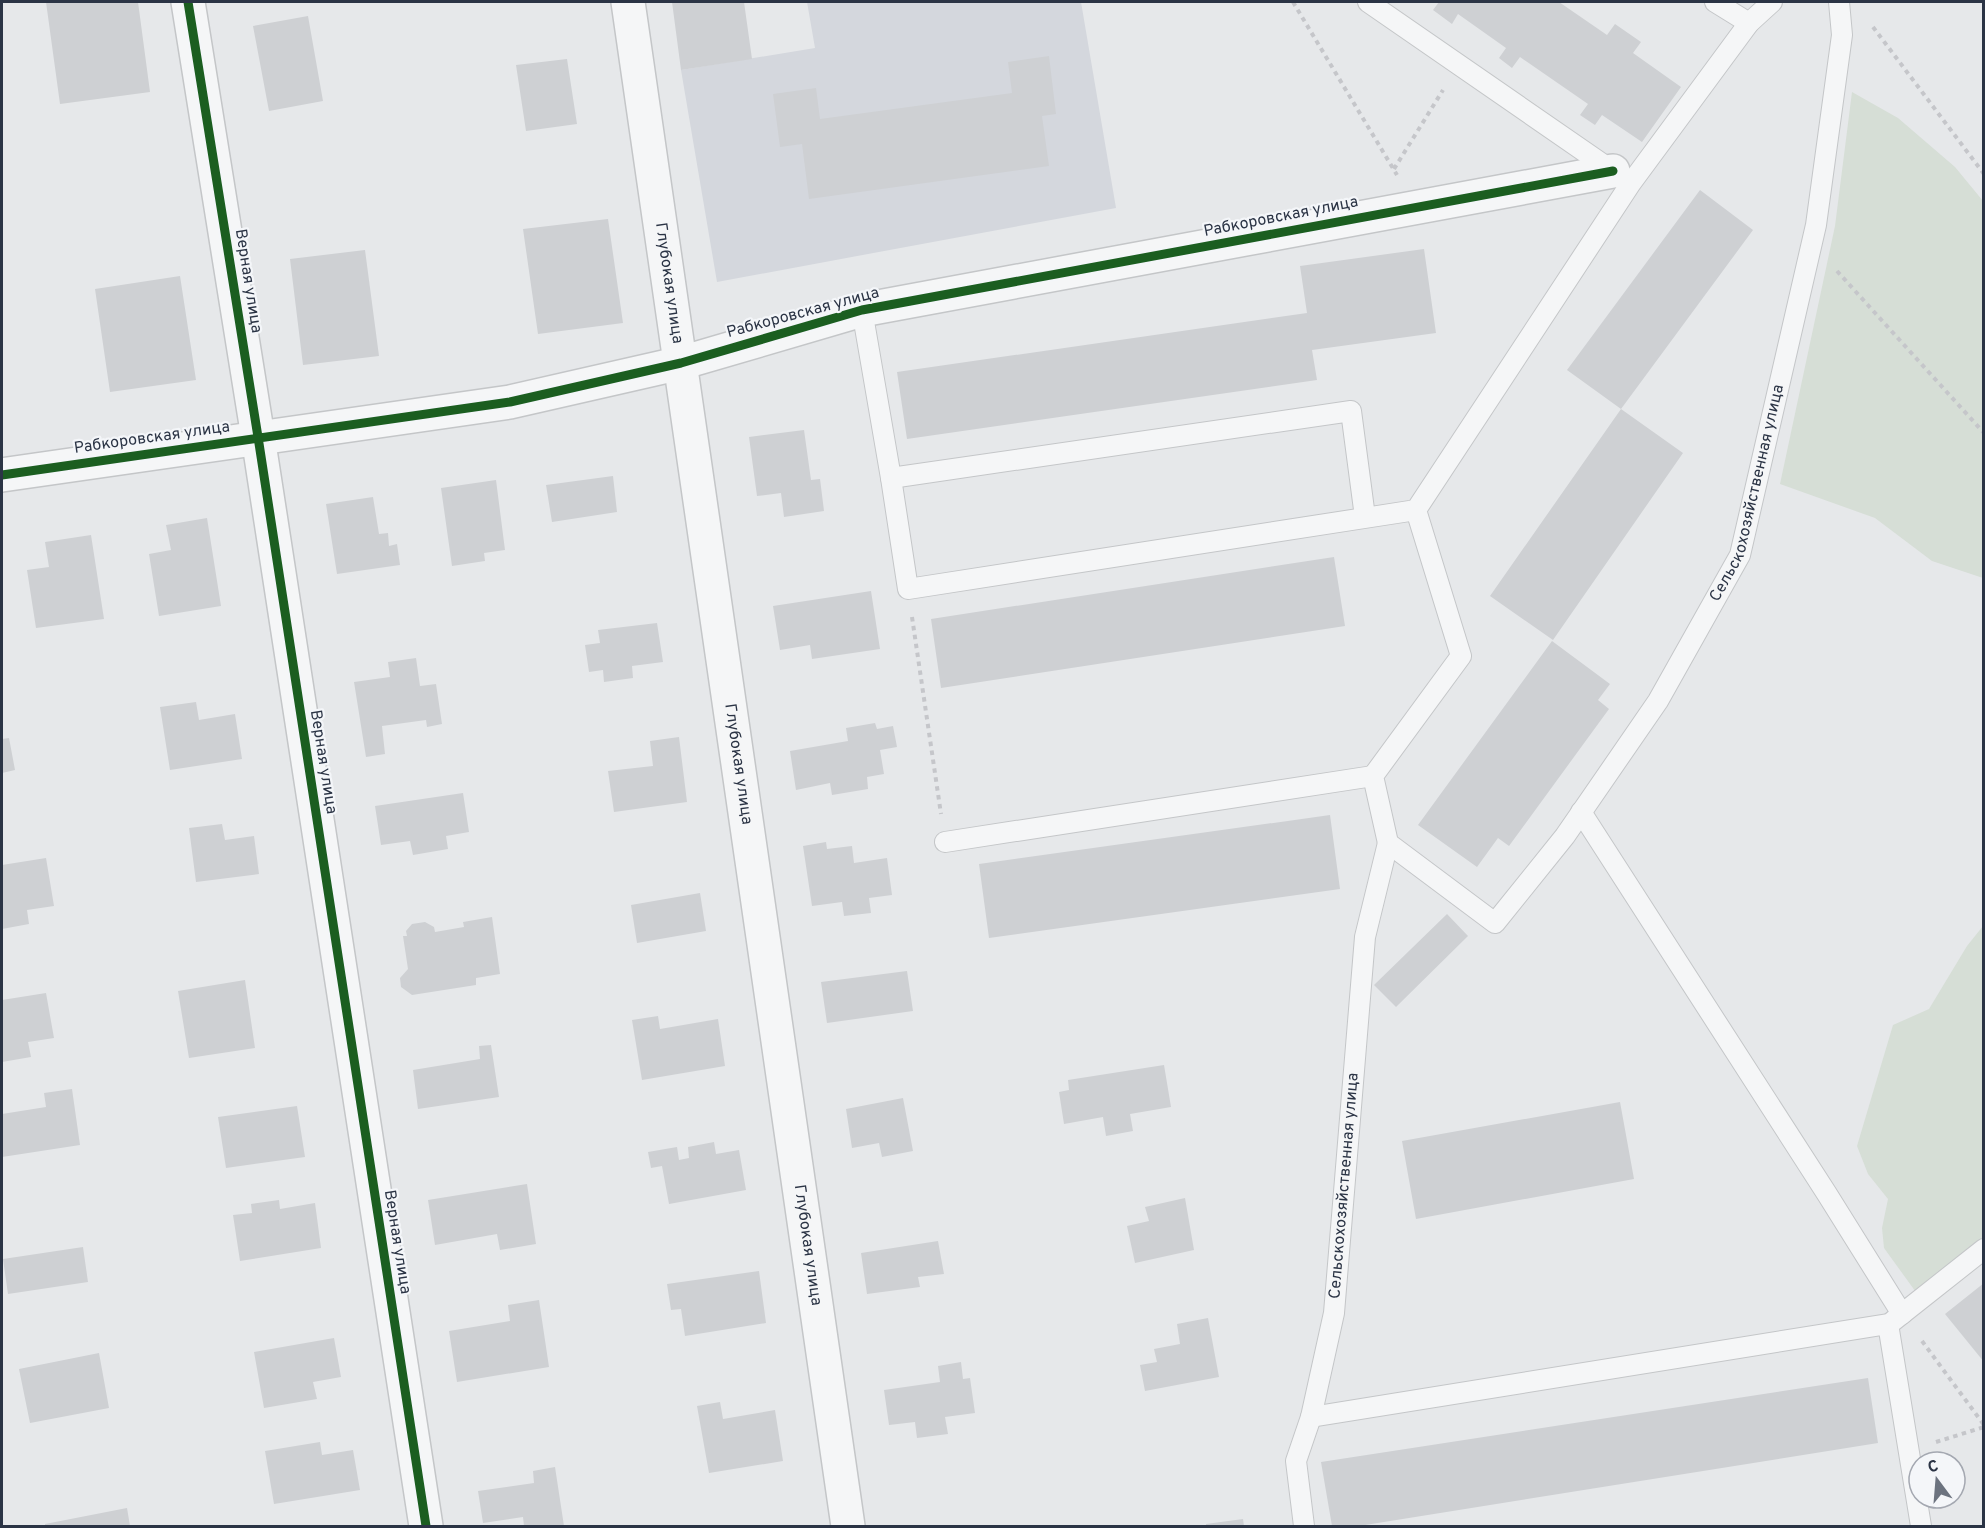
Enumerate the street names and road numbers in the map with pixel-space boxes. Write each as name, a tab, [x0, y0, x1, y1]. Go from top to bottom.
street label: Рабкоровская улица	[1202, 192, 1360, 242]
street label: Глубокая улица	[650, 221, 687, 345]
street label: Верная улица	[230, 227, 266, 335]
street label: Рабкоровская улица	[725, 283, 881, 343]
street label: Сельскохозяйственная улица	[1706, 383, 1789, 606]
street label: Рабкоровская улица	[73, 417, 231, 459]
street label: Глубокая улица	[719, 702, 757, 826]
street label: Верная улица	[305, 708, 341, 816]
street label: Сельскохозяйственная улица	[1325, 1072, 1364, 1300]
street label: Глубокая улица	[789, 1183, 826, 1307]
street label: Верная улица	[379, 1188, 415, 1296]

